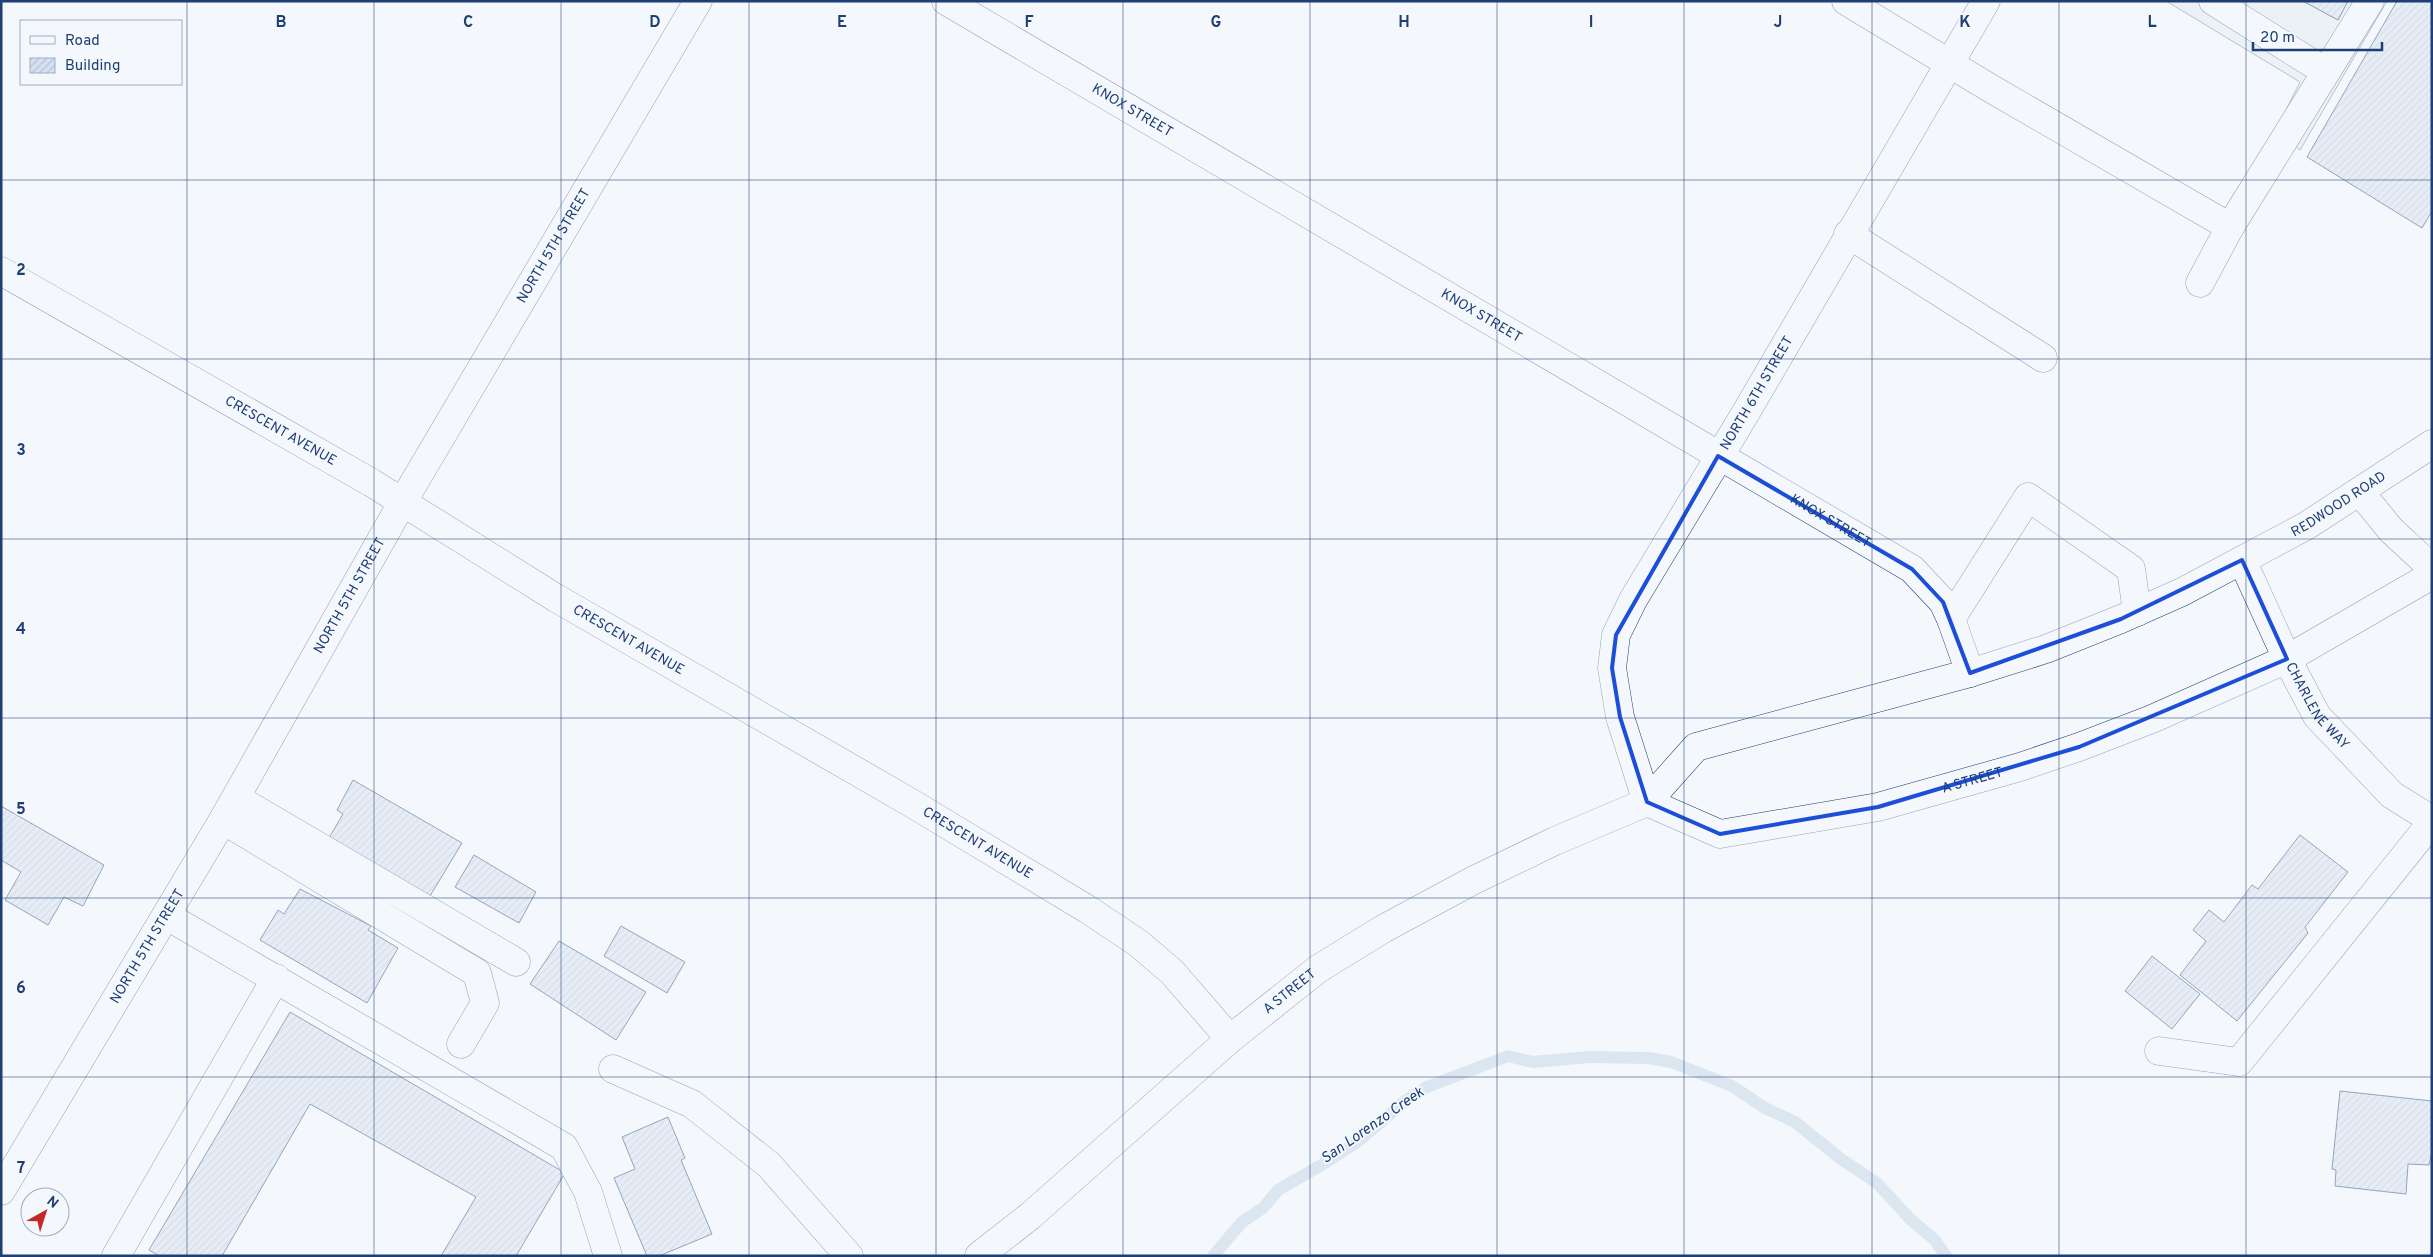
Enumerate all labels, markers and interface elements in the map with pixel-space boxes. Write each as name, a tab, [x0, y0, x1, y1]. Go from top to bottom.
text: B	[275, 13, 287, 33]
text: C	[463, 13, 473, 33]
text: D	[649, 13, 661, 33]
text: E	[837, 13, 847, 33]
text: F	[1024, 13, 1034, 33]
text: G	[1211, 13, 1221, 33]
text: H	[1398, 13, 1410, 33]
text: I	[1589, 13, 1593, 33]
text: J	[1774, 13, 1782, 33]
text: K	[1959, 13, 1971, 33]
text: L	[2147, 13, 2157, 33]
legend	[20, 20, 182, 85]
scale bar	[2253, 20, 2382, 52]
text: 20 m	[2260, 29, 2295, 48]
text: Road	[65, 32, 100, 51]
text: Building	[65, 57, 120, 76]
street label: KNOX STREET	[1089, 80, 1176, 141]
street label: NORTH 5TH STREET	[513, 185, 594, 306]
text: 2	[16, 261, 26, 281]
street label: KNOX STREET	[1438, 285, 1525, 346]
street label: NORTH 6TH STREET	[1717, 333, 1797, 453]
street label: CRESCENT AVENUE	[222, 392, 339, 469]
text: 3	[16, 441, 26, 461]
street label: REDWOOD ROAD	[2288, 468, 2389, 541]
street label: KNOX STREET	[1787, 491, 1874, 551]
street label: NORTH 5TH STREET	[310, 535, 389, 657]
street label: CRESCENT AVENUE	[570, 601, 687, 679]
text: 4	[16, 620, 26, 640]
street label: CHARLENE WAY	[2282, 659, 2353, 753]
street label: A STREET	[1940, 764, 2005, 797]
text: 5	[16, 800, 26, 820]
street label: CRESCENT AVENUE	[919, 803, 1036, 883]
street label: NORTH 5TH STREET	[107, 886, 188, 1007]
street label: A STREET	[1260, 965, 1319, 1018]
text: 6	[16, 979, 26, 999]
water label: San Lorenzo Creek	[1318, 1083, 1429, 1169]
text: 7	[17, 1159, 25, 1179]
north arrow	[20, 1187, 70, 1237]
text: N	[43, 1193, 61, 1213]

